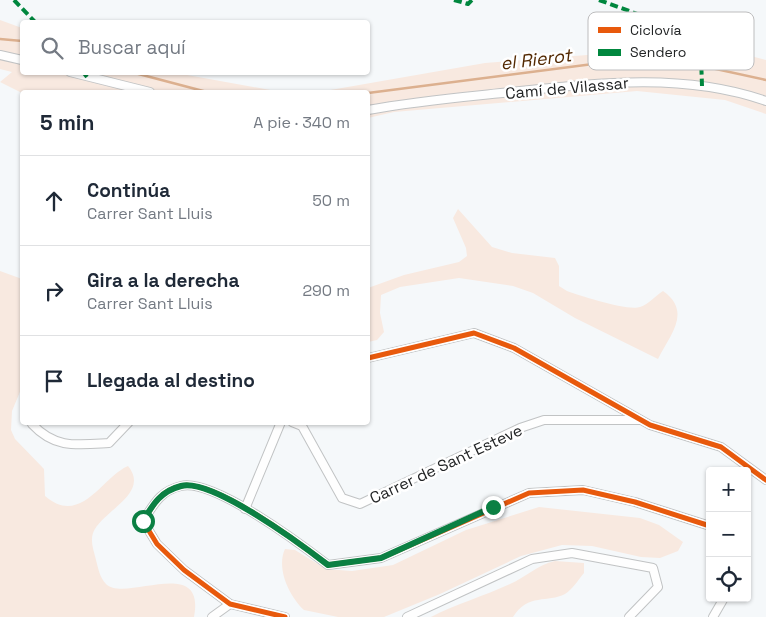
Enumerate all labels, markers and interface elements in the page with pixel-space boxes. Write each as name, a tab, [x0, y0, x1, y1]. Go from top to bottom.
legend	[588, 12, 754, 70]
search box	[20, 20, 370, 75]
text: Ciclovía	[630, 21, 682, 39]
icon: search	[38, 34, 66, 62]
text: Buscar aquí	[78, 35, 186, 60]
water label: el Rierot	[499, 43, 575, 75]
text: Sendero	[630, 43, 686, 61]
street label: Camí de Vilassar	[504, 72, 630, 104]
text: 5 min	[40, 109, 94, 136]
text: A pie · 340 m	[253, 112, 350, 133]
text: Continúa	[87, 178, 170, 203]
icon: ahead	[40, 187, 68, 215]
text: 50 m	[312, 190, 350, 211]
text: Carrer Sant Lluis	[87, 203, 213, 224]
text: Gira a la derecha	[87, 268, 239, 293]
icon: right	[40, 277, 68, 305]
text: 290 m	[302, 280, 350, 301]
text: Carrer Sant Lluis	[87, 293, 213, 314]
icon: arrive	[40, 367, 68, 395]
text: Llegada al destino	[87, 368, 255, 393]
street label: Carrer de Sant Esteve	[366, 419, 526, 509]
map controls	[706, 467, 751, 602]
button: +	[706, 467, 751, 512]
route end	[482, 496, 505, 519]
route start	[132, 510, 155, 533]
button: −	[706, 512, 751, 557]
button: locate	[706, 557, 751, 602]

